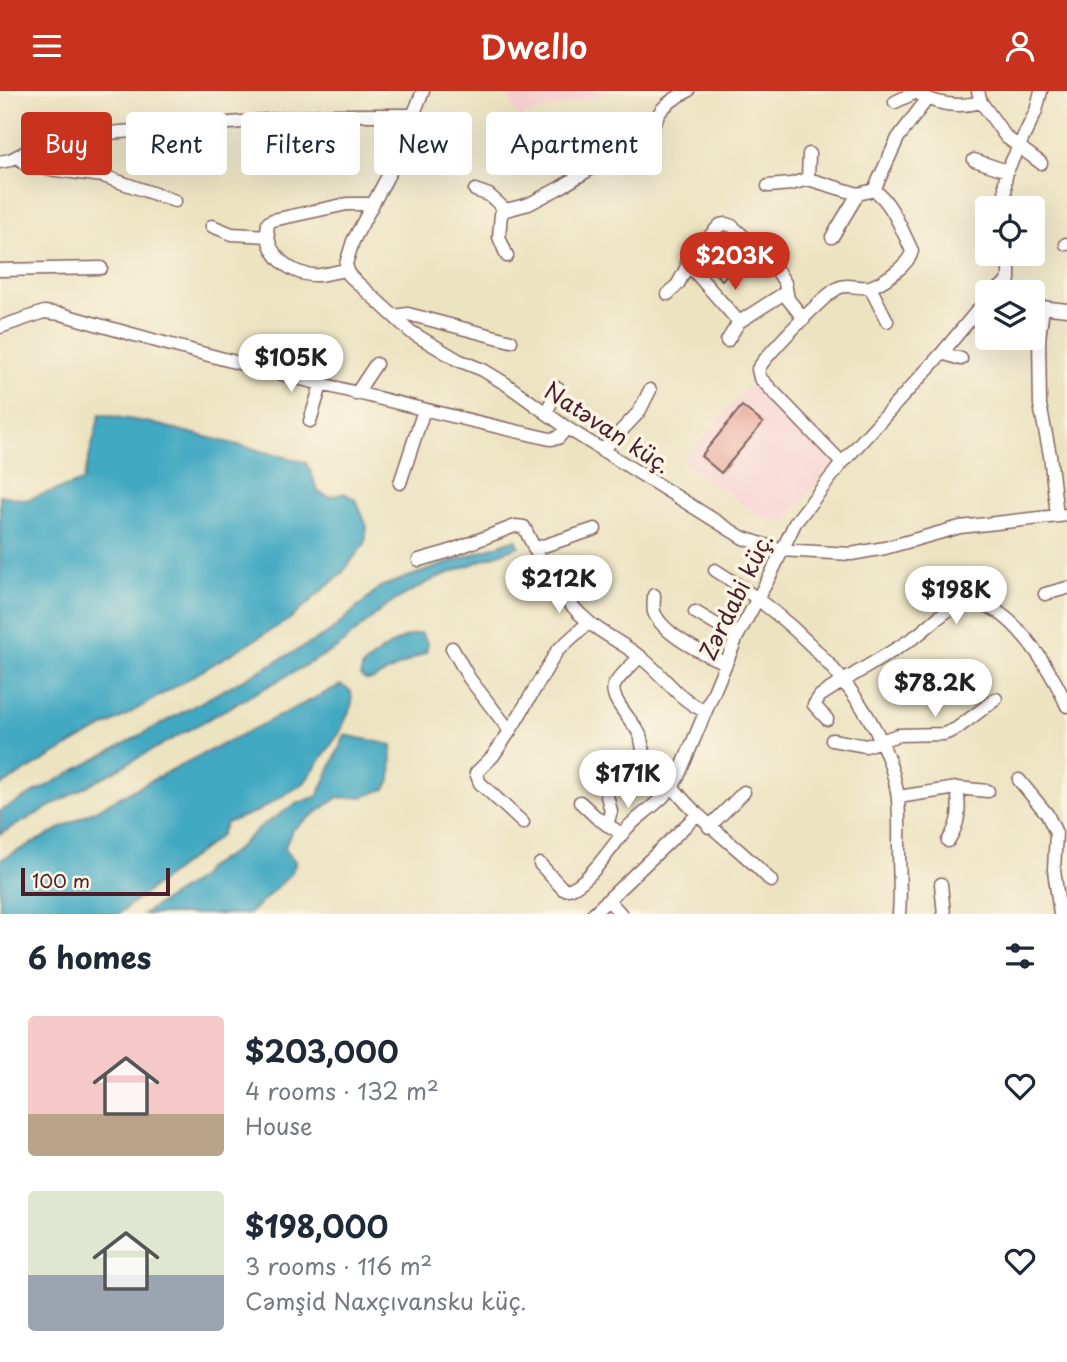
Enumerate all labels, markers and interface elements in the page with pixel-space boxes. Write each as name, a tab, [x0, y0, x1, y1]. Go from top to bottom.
text: Dwello	[479, 22, 588, 70]
icon: menu	[28, 27, 66, 65]
icon: person	[1001, 27, 1039, 65]
chip: Buy	[21, 112, 112, 175]
chip: Rent	[126, 112, 227, 175]
chip: Filters	[241, 112, 360, 175]
chip: New	[374, 112, 472, 175]
chip: Apartment	[486, 112, 662, 175]
map controls	[975, 196, 1045, 350]
button: locate	[975, 196, 1045, 266]
pin: $203K	[686, 233, 784, 292]
text: $203K	[696, 237, 774, 272]
button: layers	[975, 280, 1045, 350]
pin: $105K	[242, 335, 340, 394]
text: $105K	[254, 339, 328, 374]
street label: Natəvan küç.	[537, 373, 679, 481]
street label: Zərdabi küç.	[689, 526, 781, 666]
pin: $212K	[510, 555, 608, 615]
text: $212K	[521, 560, 597, 595]
pin: $198K	[907, 567, 1005, 626]
text: $198K	[921, 571, 991, 606]
pin: $78.2K	[878, 659, 992, 719]
text: $78.2K	[894, 664, 976, 699]
pin: $171K	[579, 751, 677, 810]
text: $171K	[595, 755, 661, 790]
scale bar	[21, 865, 170, 897]
text: 100 m	[32, 866, 90, 894]
text: 6 homes	[28, 934, 151, 979]
icon: filters	[1001, 937, 1039, 975]
text: $203,000	[245, 1028, 399, 1073]
icon: home	[84, 1044, 168, 1128]
icon: heart	[1001, 1067, 1039, 1105]
text: 4 rooms · 132 m²	[245, 1073, 439, 1108]
text: House	[245, 1108, 312, 1143]
text: $198,000	[245, 1203, 388, 1248]
icon: home	[84, 1219, 168, 1303]
icon: heart	[1001, 1242, 1039, 1280]
text: 3 rooms · 116 m²	[245, 1248, 432, 1283]
text: Cəmşid Naxçıvansku küç.	[245, 1283, 526, 1318]

